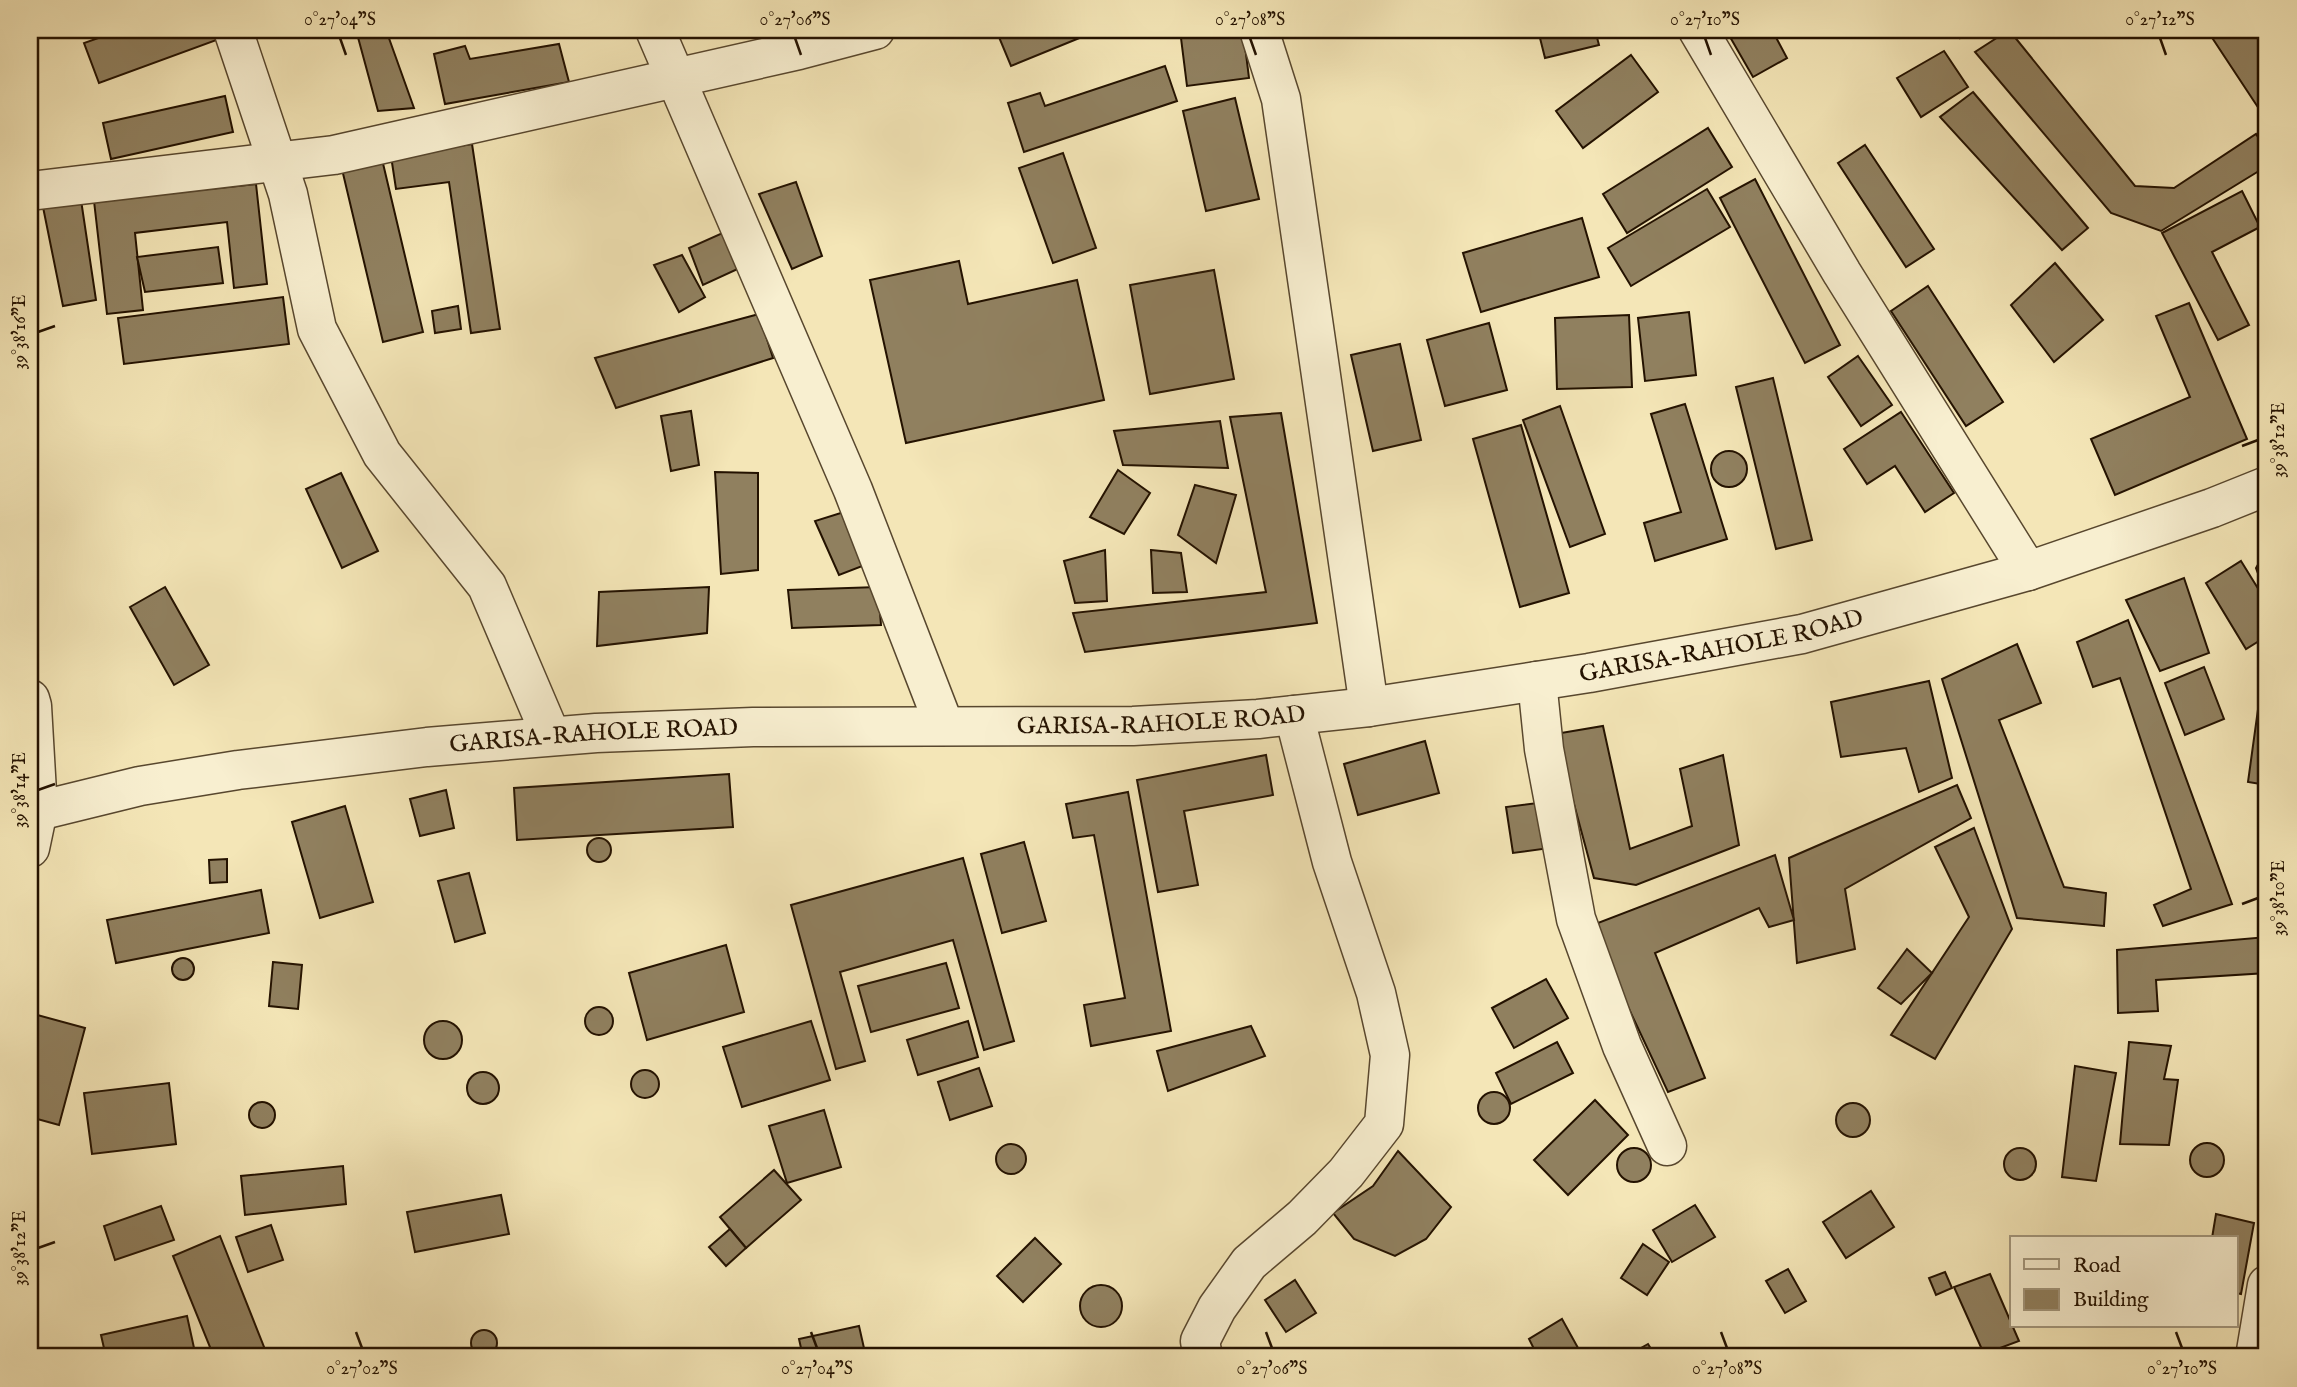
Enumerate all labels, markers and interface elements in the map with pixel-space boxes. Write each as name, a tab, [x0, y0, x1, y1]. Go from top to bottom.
text: 0°27'04"S	[304, 9, 376, 32]
text: 0°27'06"S	[760, 9, 830, 32]
text: 0°27'08"S	[1215, 9, 1285, 32]
text: 0°27'10"S	[1670, 9, 1740, 32]
text: 0°27'12"S	[2125, 9, 2195, 32]
text: 39°38'16"E	[9, 295, 32, 369]
text: 39°38'12"E	[2268, 402, 2291, 478]
street label: GARISA-RAHOLE ROAD	[1577, 602, 1867, 690]
street label: GARISA-RAHOLE ROAD	[1017, 698, 1307, 742]
street label: GARISA-RAHOLE ROAD	[448, 712, 739, 761]
text: 39°38'14"E	[9, 752, 32, 828]
text: 39°38'10"E	[2268, 860, 2291, 936]
text: 39°38'12"E	[9, 1210, 32, 1286]
legend	[2010, 1236, 2238, 1328]
text: Road	[2073, 1253, 2121, 1280]
text: Building	[2073, 1287, 2149, 1314]
text: 0°27'02"S	[326, 1358, 398, 1381]
text: 0°27'04"S	[781, 1358, 853, 1381]
text: 0°27'06"S	[1237, 1358, 1307, 1381]
text: 0°27'08"S	[1692, 1358, 1762, 1381]
text: 0°27'10"S	[2147, 1358, 2217, 1381]

